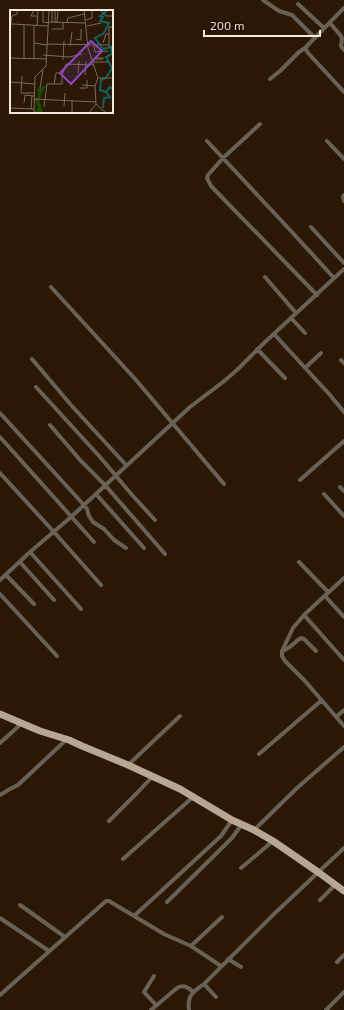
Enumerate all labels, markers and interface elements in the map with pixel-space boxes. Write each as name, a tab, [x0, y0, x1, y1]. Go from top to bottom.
inset map	[10, 10, 113, 113]
scale bar	[204, 12, 320, 38]
text: 200 m	[210, 18, 244, 32]

